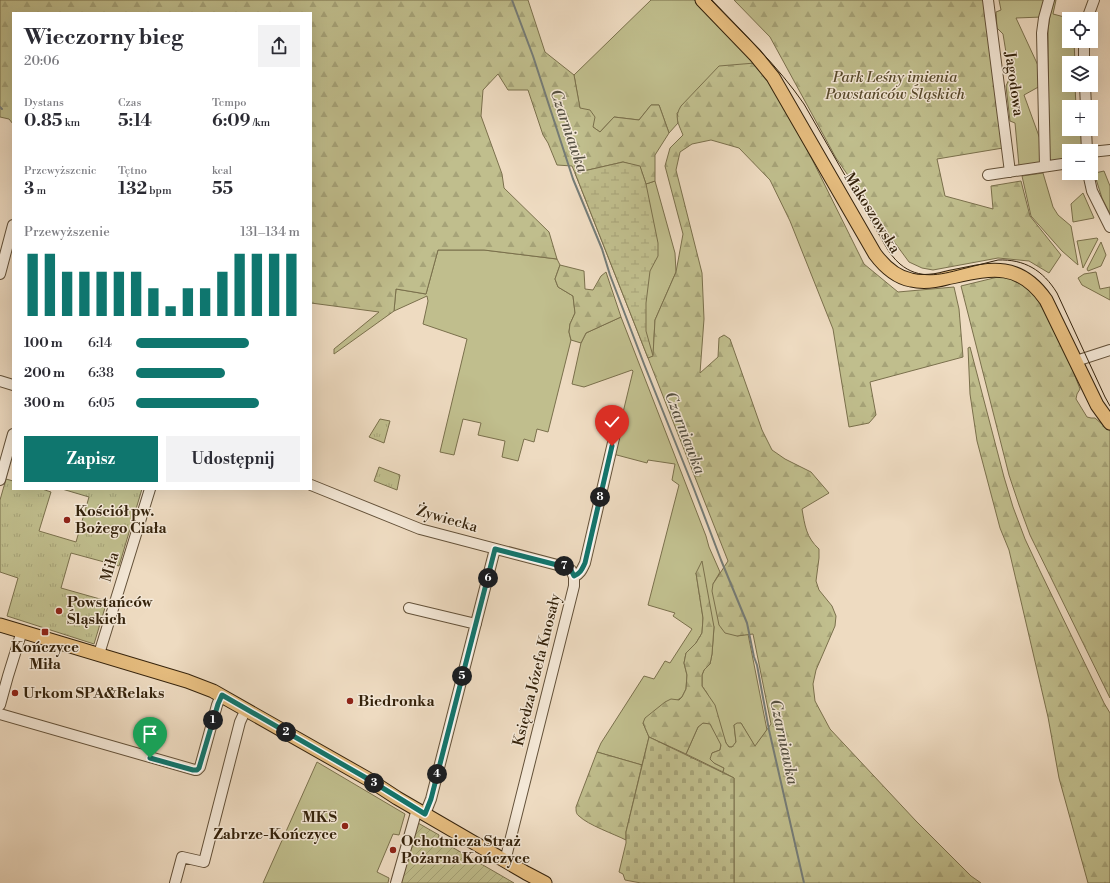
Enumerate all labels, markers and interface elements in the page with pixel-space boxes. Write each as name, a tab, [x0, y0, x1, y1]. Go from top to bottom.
map controls	[1062, 12, 1098, 180]
button: locate	[1062, 12, 1098, 48]
text: Wieczorny bieg	[24, 24, 184, 51]
button: share	[258, 25, 300, 67]
street label: Jagodowa	[1000, 50, 1028, 118]
text: 20:06	[24, 53, 59, 69]
button: layers	[1062, 56, 1098, 92]
park label: Park Leśny imienia Powstańców Śląskich	[824, 68, 966, 104]
water label: Czarniawka	[545, 87, 593, 175]
text: Dystans	[24, 96, 64, 110]
text: Czas	[118, 96, 141, 110]
text: Tempo	[212, 96, 246, 110]
button: +	[1062, 100, 1098, 136]
text: 0.85	[24, 110, 62, 132]
text: 5:14	[118, 110, 152, 132]
text: 6:09	[212, 110, 250, 132]
text: km	[62, 116, 80, 130]
text: /km	[250, 116, 270, 130]
button: −	[1062, 144, 1098, 180]
text: Przewyższenie	[24, 164, 97, 178]
text: Tętno	[118, 164, 147, 178]
text: kcal	[212, 164, 232, 178]
street label: Makoszowska	[840, 169, 905, 257]
text: 3	[24, 178, 34, 200]
text: 132	[118, 178, 147, 200]
text: 55	[212, 178, 233, 200]
text: m	[34, 184, 46, 198]
text: bpm	[147, 184, 172, 198]
text: Przewyższenie	[24, 224, 110, 240]
text: 131–134 m	[240, 224, 300, 240]
text: 100 m	[24, 335, 63, 351]
text: 6:14	[88, 335, 112, 351]
text: 200 m	[24, 365, 65, 381]
text: 6:38	[88, 365, 114, 381]
water label: Czarniawka	[660, 389, 710, 477]
text: 300 m	[24, 395, 65, 411]
text: 6:05	[88, 395, 115, 411]
pin	[595, 405, 629, 446]
icon: check	[601, 411, 623, 433]
button: Zapisz	[24, 436, 158, 482]
button: Udostępnij	[166, 436, 300, 482]
pin: 8	[590, 487, 610, 507]
text: 8	[596, 490, 604, 504]
street label: Żywiecka	[414, 500, 481, 537]
place label: Kościół pw. Bożego Ciała	[75, 502, 168, 538]
marker: Kościół pw. Bożego Ciała	[62, 515, 72, 525]
street label: Miła	[96, 549, 124, 584]
pin: 7	[554, 556, 574, 576]
text: 7	[561, 559, 567, 573]
pin: 6	[478, 568, 498, 588]
text: 6	[485, 571, 491, 585]
street label: Księdza Józefa Knosały	[509, 591, 565, 748]
place label: Powstańców Śląskich	[67, 593, 153, 629]
marker: Powstańców Śląskich	[54, 606, 64, 616]
marker: Kończyce Miła	[40, 627, 50, 637]
place label: Kończyce Miła	[11, 638, 79, 674]
pin: 5	[452, 666, 472, 686]
text: 5	[459, 669, 465, 683]
place label: Urkom SPA&Relaks	[23, 684, 165, 703]
marker: Urkom SPA&Relaks	[10, 688, 20, 698]
place label: Biedronka	[358, 692, 436, 711]
marker: Biedronka	[345, 696, 355, 706]
water label: Czarniawka	[765, 697, 803, 787]
pin: 1	[203, 710, 223, 730]
text: 1	[210, 713, 216, 727]
pin	[133, 717, 167, 758]
pin: 2	[276, 722, 296, 742]
icon: arrive	[139, 723, 161, 745]
text: 2	[283, 725, 289, 739]
pin: 4	[427, 764, 447, 784]
text: 4	[433, 767, 441, 781]
pin: 3	[364, 773, 384, 793]
text: 3	[371, 776, 377, 790]
place label: MKS Zabrze-Kończyce	[213, 808, 337, 844]
marker: MKS Zabrze-Kończyce	[340, 821, 350, 831]
place label: Ochotnicza Straż Pożarna Kończyce	[401, 832, 530, 868]
marker: Ochotnicza Straż Pożarna Kończyce	[388, 845, 398, 855]

